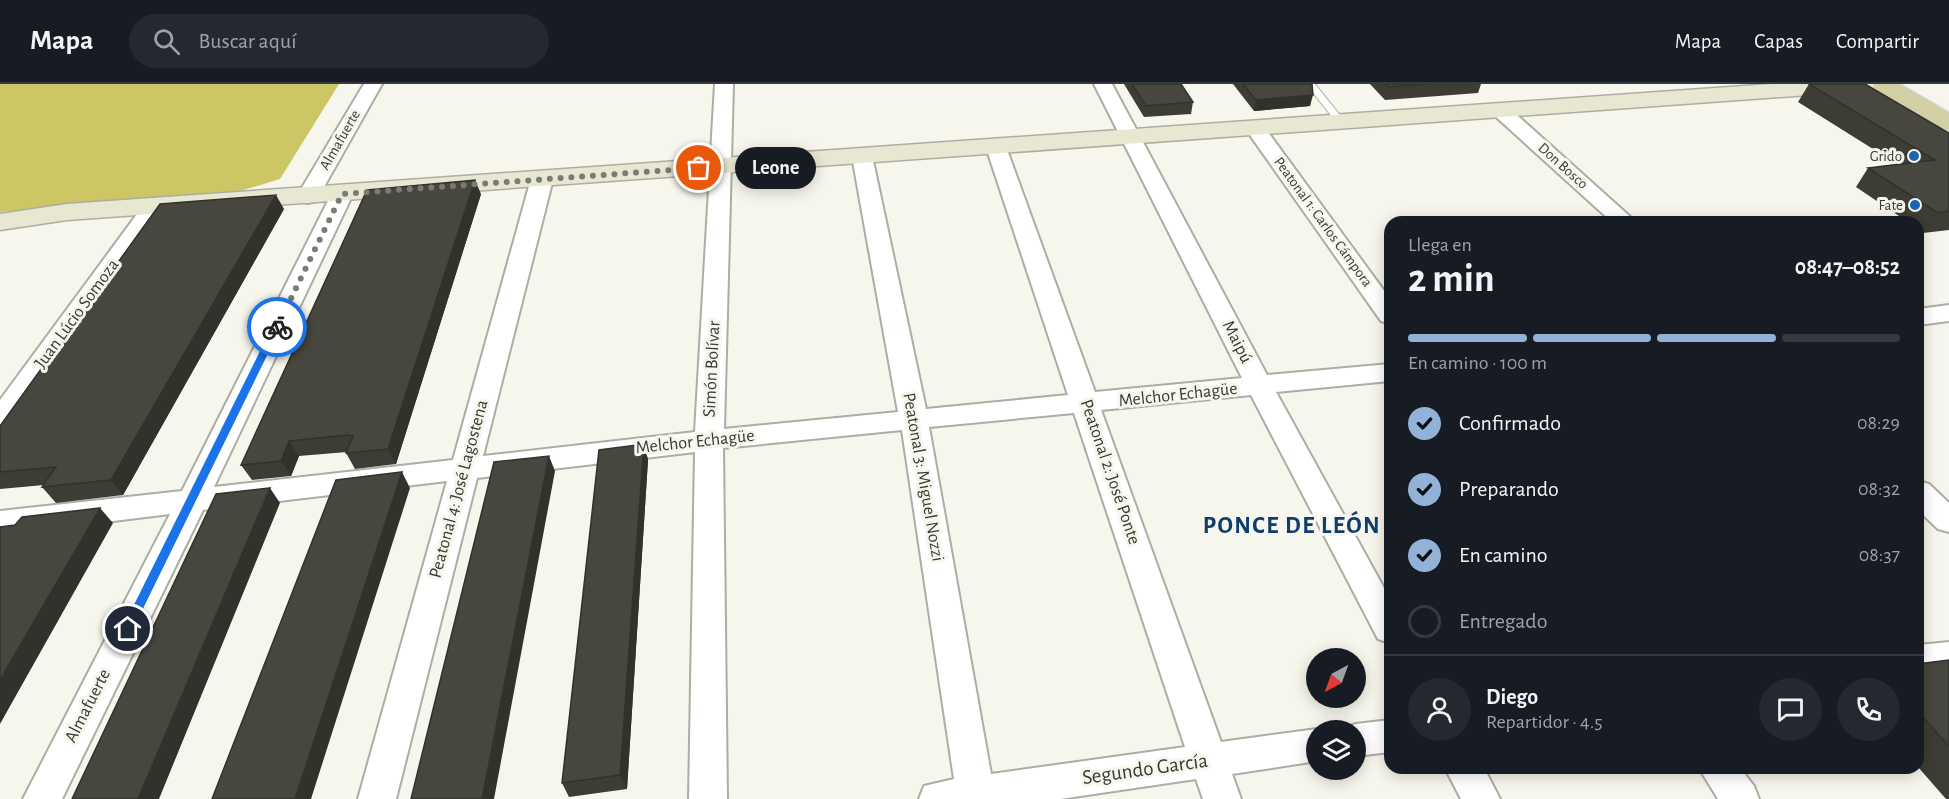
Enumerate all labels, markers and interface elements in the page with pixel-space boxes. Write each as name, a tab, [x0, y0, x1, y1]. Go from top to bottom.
search box	[129, 14, 549, 68]
icon: search	[150, 25, 183, 58]
text: Mapa	[30, 27, 93, 55]
text: Buscar aquí	[198, 30, 297, 52]
text: Mapa	[1675, 31, 1721, 52]
text: Capas	[1754, 31, 1803, 52]
text: Compartir	[1836, 31, 1919, 52]
street label: Almafuerte	[317, 107, 363, 173]
street label: Don Bosco	[1535, 140, 1591, 192]
pin	[673, 142, 724, 193]
callout: Leone	[735, 147, 816, 189]
place label: Grido	[1870, 149, 1902, 164]
marker: Grido	[1907, 149, 1921, 163]
icon: bag	[682, 151, 715, 184]
street label: Peatonal 1: Carlos Cámpora	[1271, 154, 1375, 290]
text: Leone	[752, 158, 799, 178]
place label: Fate	[1879, 198, 1903, 213]
marker: Fate	[1908, 198, 1922, 212]
text: Llega en	[1408, 235, 1472, 255]
street label: Juan Lúcio Somoza	[31, 256, 123, 372]
text: 08:47–08:52	[1795, 256, 1900, 278]
text: 2 min	[1408, 260, 1495, 299]
courier	[247, 297, 307, 357]
icon: bike	[261, 311, 294, 344]
street label: Maipú	[1219, 318, 1255, 366]
street label: Simón Bolívar	[700, 320, 724, 418]
text: En camino · 100 m	[1408, 353, 1547, 373]
street label: Melchor Echagüe	[1118, 380, 1238, 410]
street label: Peatonal 3: Miguel Nozzi	[899, 391, 947, 563]
street label: Peatonal 2: José Ponte	[1077, 397, 1143, 547]
street label: Peatonal 4: José Lagostena	[427, 398, 491, 580]
icon: check	[1408, 407, 1441, 440]
text: Confirmado	[1459, 412, 1561, 434]
text: 08:29	[1857, 413, 1900, 433]
street label: Melchor Echagüe	[635, 427, 755, 457]
icon: check	[1408, 473, 1441, 506]
text: Preparando	[1459, 478, 1559, 500]
text: 08:32	[1858, 479, 1900, 499]
district label: PONCE DE LEÓN	[1203, 511, 1381, 538]
icon: check	[1408, 539, 1441, 572]
text: En camino	[1459, 544, 1548, 566]
text: 08:37	[1859, 545, 1900, 565]
pin	[102, 603, 153, 654]
text: Entregado	[1459, 610, 1548, 632]
icon: home	[111, 612, 144, 645]
north arrow	[1306, 648, 1366, 708]
map controls	[1306, 648, 1366, 780]
street label: Almafuerte	[62, 666, 114, 746]
button: person	[1408, 678, 1471, 741]
button: chat	[1759, 678, 1822, 741]
button: phone	[1837, 678, 1900, 741]
text: Diego	[1486, 686, 1538, 708]
text: Repartidor · 4.5	[1486, 712, 1603, 732]
button: layers	[1306, 720, 1366, 780]
street label: Segundo García	[1081, 750, 1209, 788]

